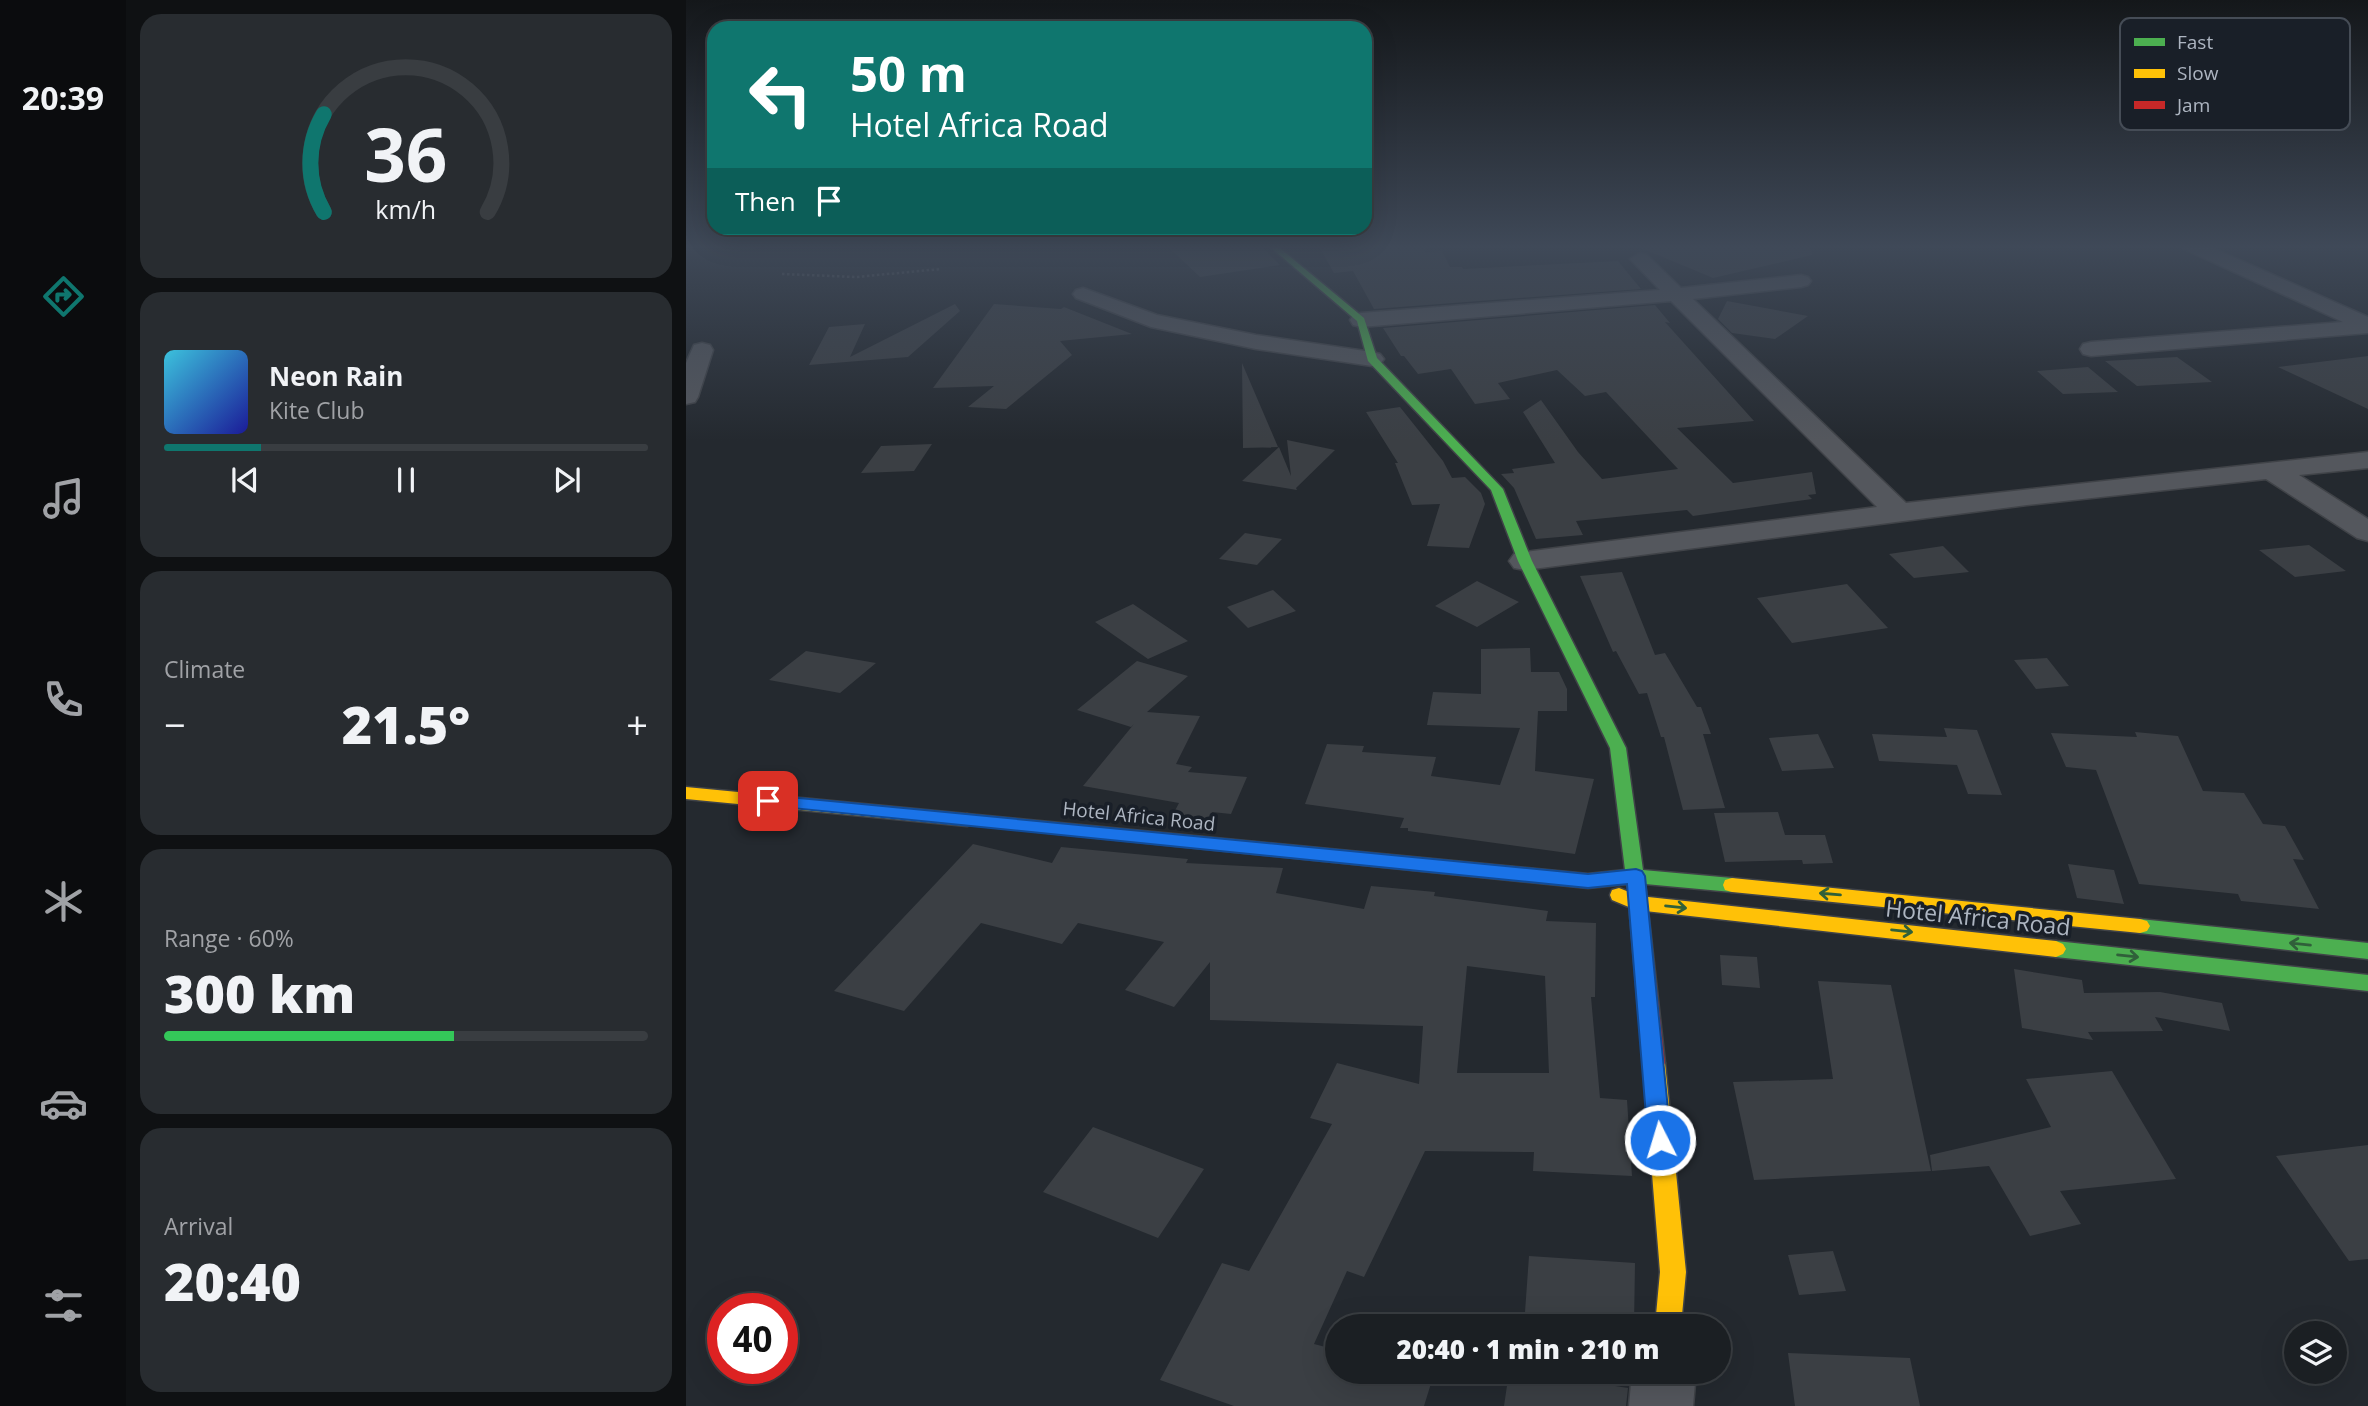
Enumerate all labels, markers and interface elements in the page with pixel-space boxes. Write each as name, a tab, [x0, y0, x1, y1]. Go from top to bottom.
legend	[2120, 18, 2350, 130]
text: Fast	[2177, 29, 2213, 55]
text: 50 m	[850, 40, 967, 106]
icon: left	[735, 49, 826, 140]
text: Slow	[2177, 60, 2219, 86]
text: 20:39	[22, 76, 104, 119]
text: Jam	[2175, 92, 2210, 118]
text: Hotel Africa Road	[850, 103, 1109, 146]
text: 36	[364, 105, 448, 204]
icon: arrive	[810, 182, 848, 220]
text: Then	[735, 183, 796, 219]
text: km/h	[376, 192, 436, 226]
icon: directions	[39, 272, 88, 321]
text: Neon Rain	[269, 358, 403, 394]
text: Kite Club	[269, 394, 364, 426]
icon: previous	[226, 461, 264, 499]
icon: pause	[387, 461, 425, 499]
icon: next	[548, 461, 586, 499]
icon: music	[39, 474, 88, 523]
text: Climate	[164, 653, 245, 685]
icon: phone	[39, 675, 88, 724]
text: 21.5°	[342, 688, 470, 759]
text: −	[164, 698, 186, 750]
text: +	[626, 698, 648, 750]
pin	[738, 771, 798, 831]
icon: arrive	[749, 782, 787, 820]
street label: Hotel Africa Road	[1061, 795, 1217, 837]
icon: climate	[39, 877, 88, 926]
one-way arrow	[1819, 887, 1842, 900]
street label: Hotel Africa Road	[1884, 891, 2072, 943]
one-way arrow	[1664, 901, 1687, 914]
text: Range · 60%	[164, 922, 294, 954]
one-way arrow	[1890, 925, 1913, 938]
one-way arrow	[2289, 937, 2312, 950]
one-way arrow	[2116, 950, 2139, 963]
text: 300 km	[164, 957, 355, 1028]
icon: car	[39, 1079, 88, 1128]
position arrow	[1623, 1103, 1697, 1177]
text: Arrival	[164, 1210, 233, 1242]
text: 20:40	[164, 1245, 301, 1316]
icon: filters	[39, 1281, 88, 1330]
speed limit sign: 40	[707, 1293, 798, 1384]
map controls	[2284, 1321, 2347, 1384]
button: layers	[2284, 1321, 2347, 1384]
text: 20:40 · 1 min · 210 m	[1397, 1331, 1659, 1367]

